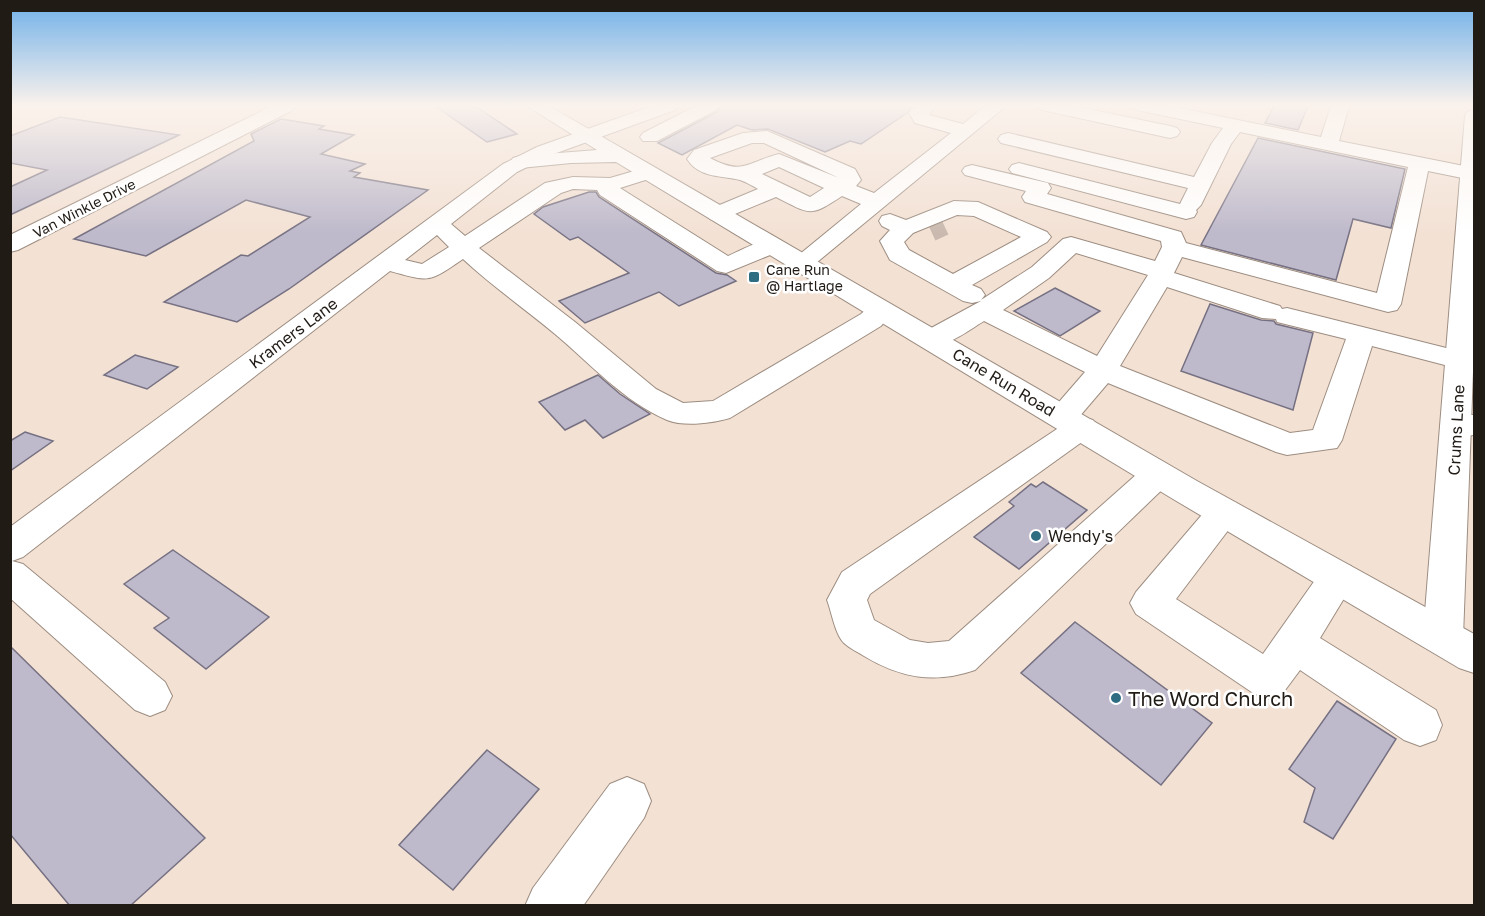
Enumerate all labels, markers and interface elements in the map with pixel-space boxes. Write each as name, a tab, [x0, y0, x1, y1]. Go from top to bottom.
street label: Van Winkle Drive	[30, 175, 138, 241]
place label: Cane Run @ Hartlage	[766, 261, 843, 294]
marker: Cane Run @ Hartlage	[747, 270, 761, 284]
street label: Kramers Lane	[245, 293, 341, 373]
street label: Cane Run Road	[949, 343, 1059, 421]
street label: Crums Lane	[1444, 384, 1468, 476]
place label: Wendy's	[1048, 526, 1113, 546]
marker: Wendy's	[1029, 529, 1043, 543]
place label: The Word Church	[1128, 686, 1293, 710]
marker: The Word Church	[1109, 691, 1123, 705]

